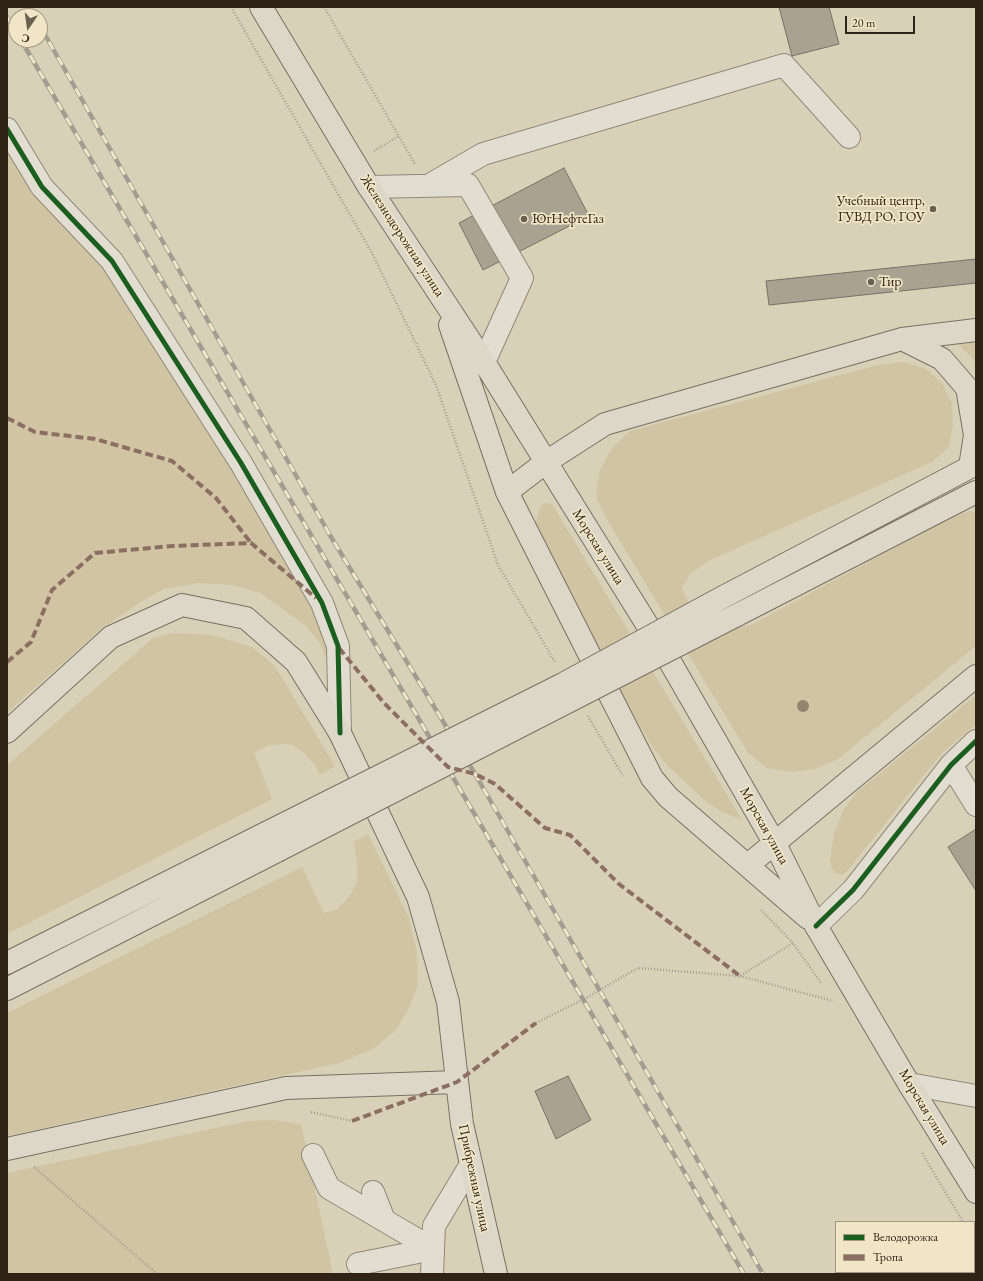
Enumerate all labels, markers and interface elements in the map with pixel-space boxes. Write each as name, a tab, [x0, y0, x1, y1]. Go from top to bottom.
north arrow	[8, 8, 48, 48]
scale bar	[847, 8, 917, 34]
text: 20 m	[852, 15, 875, 31]
text: С	[20, 31, 31, 46]
street label: Железнодорожная улица	[356, 172, 448, 300]
place label: Учебный центр, ГУВД РО, ГОУ	[837, 193, 925, 226]
marker: Учебный центр, ГУВД РО, ГОУ	[928, 204, 938, 214]
place label: ЮгНефтеГаз	[532, 211, 604, 227]
marker: ЮгНефтеГаз	[519, 214, 529, 224]
place label: Тир	[879, 274, 902, 290]
marker: Тир	[866, 277, 876, 287]
street label: Морская улица	[568, 506, 628, 588]
street label: Морская улица	[736, 784, 792, 868]
street label: Морская улица	[895, 1066, 953, 1148]
street label: Прибрежная улица	[454, 1123, 494, 1233]
legend	[835, 1221, 975, 1273]
text: Велодорожка	[873, 1229, 938, 1245]
text: Тропа	[873, 1249, 903, 1265]

